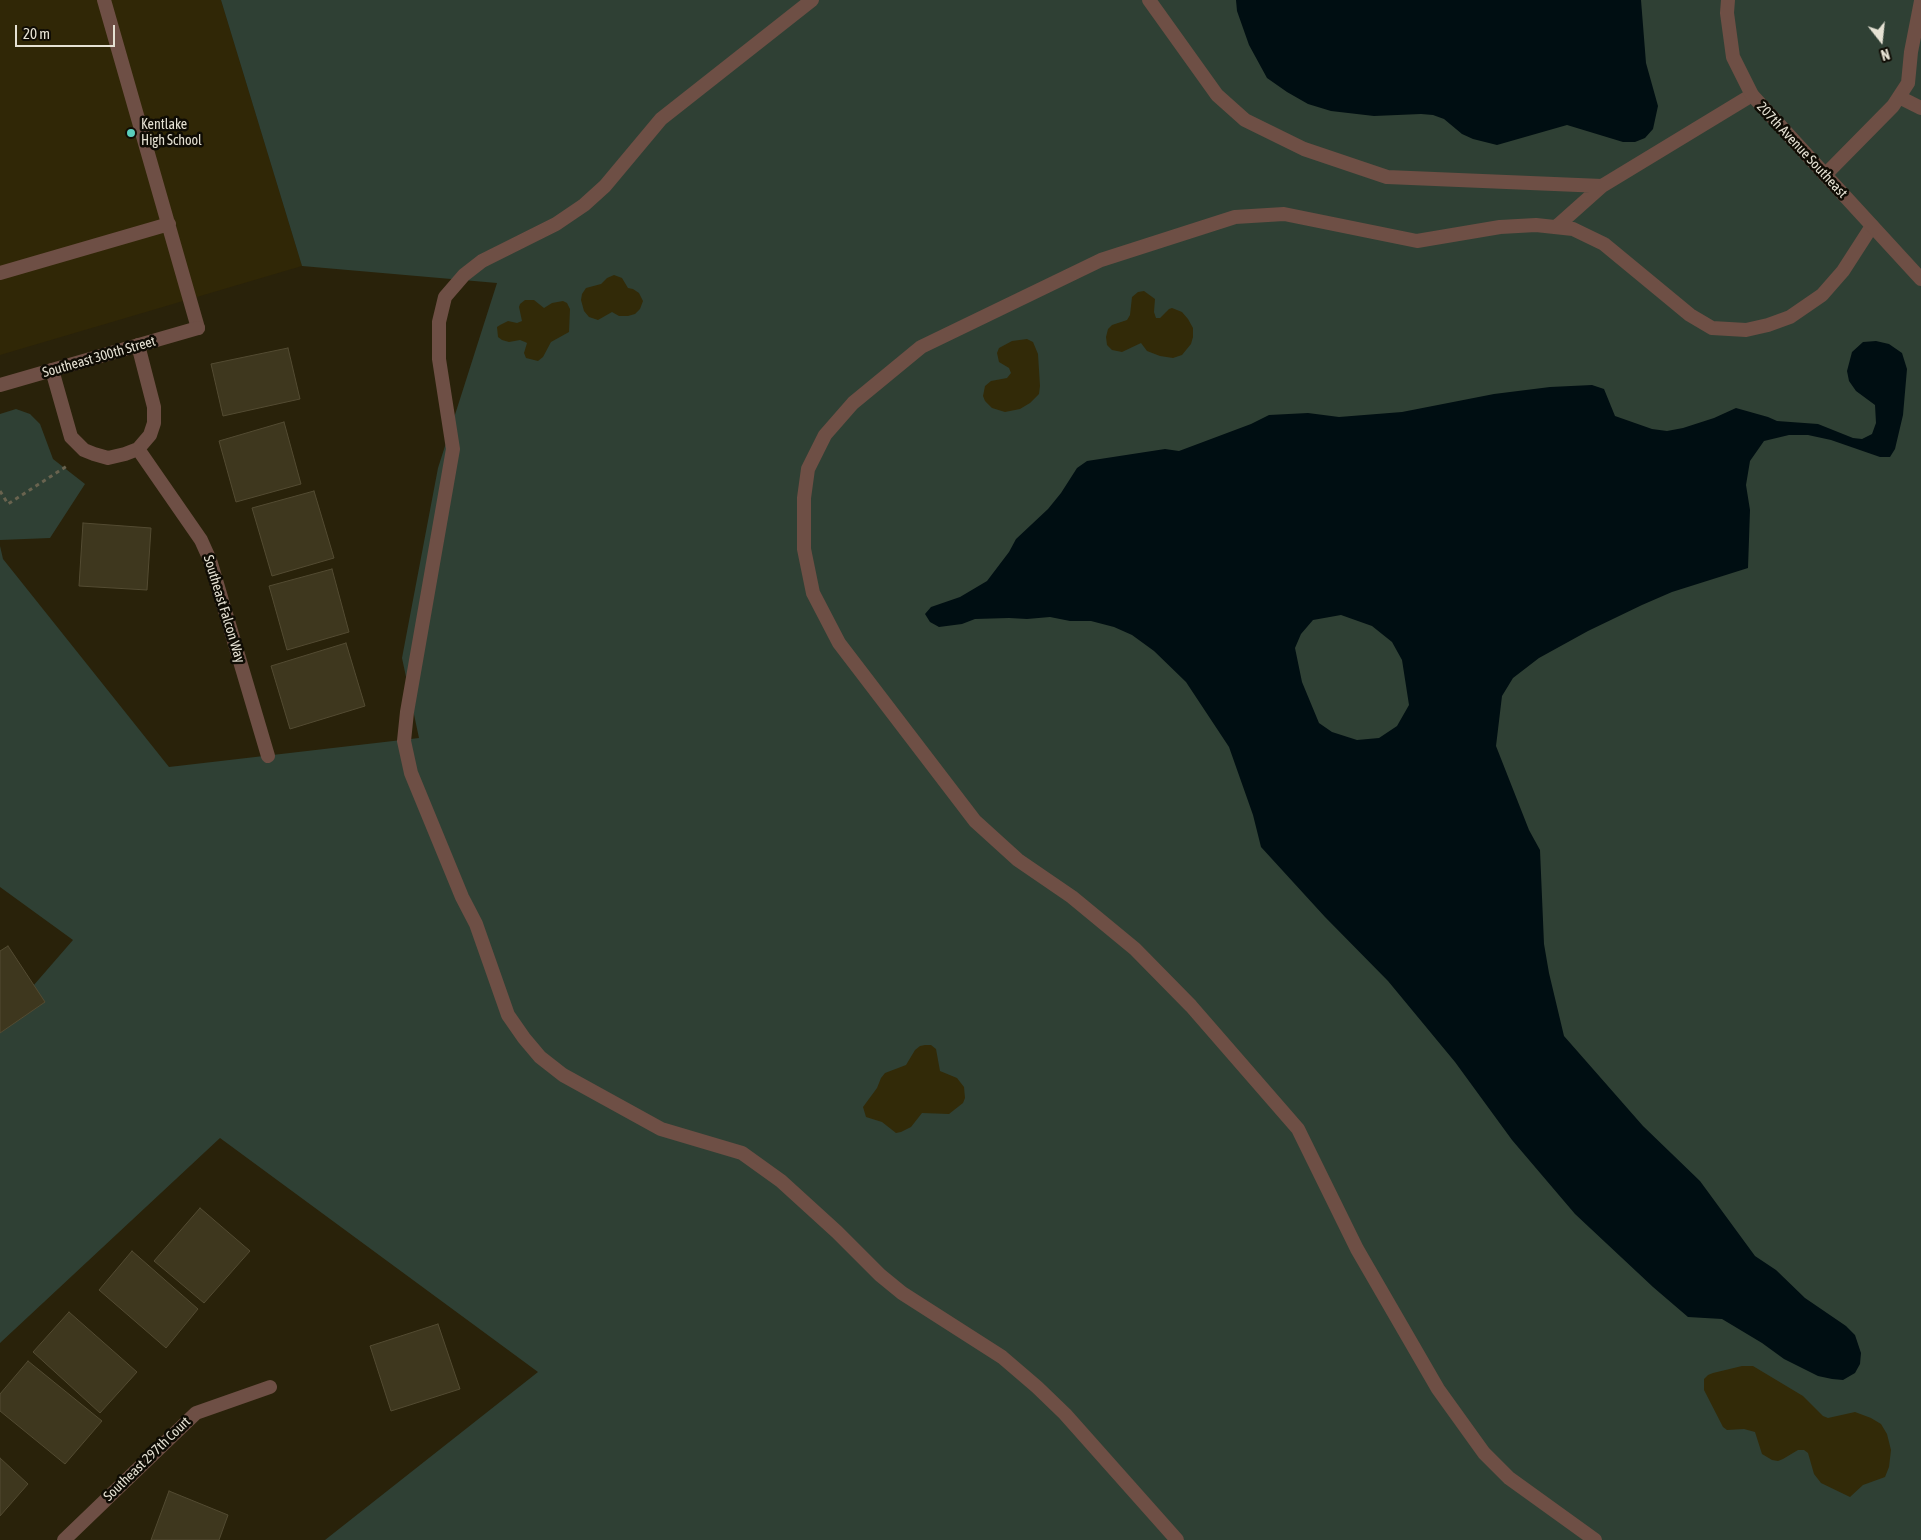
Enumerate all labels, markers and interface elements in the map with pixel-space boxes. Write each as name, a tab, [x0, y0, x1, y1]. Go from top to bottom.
scale bar	[18, 15, 118, 47]
north arrow	[1856, 15, 1906, 65]
text: 20 m	[23, 25, 50, 42]
text: N	[1879, 46, 1891, 63]
street label: 207th Avenue Southeast	[1753, 99, 1851, 201]
place label: Kentlake High School	[141, 117, 202, 150]
marker: Kentlake High School	[125, 127, 137, 139]
street label: Southeast 300th Street	[40, 333, 158, 381]
street label: Southeast Falcon Way	[200, 553, 248, 665]
street label: Southeast 297th Court	[100, 1413, 194, 1505]

